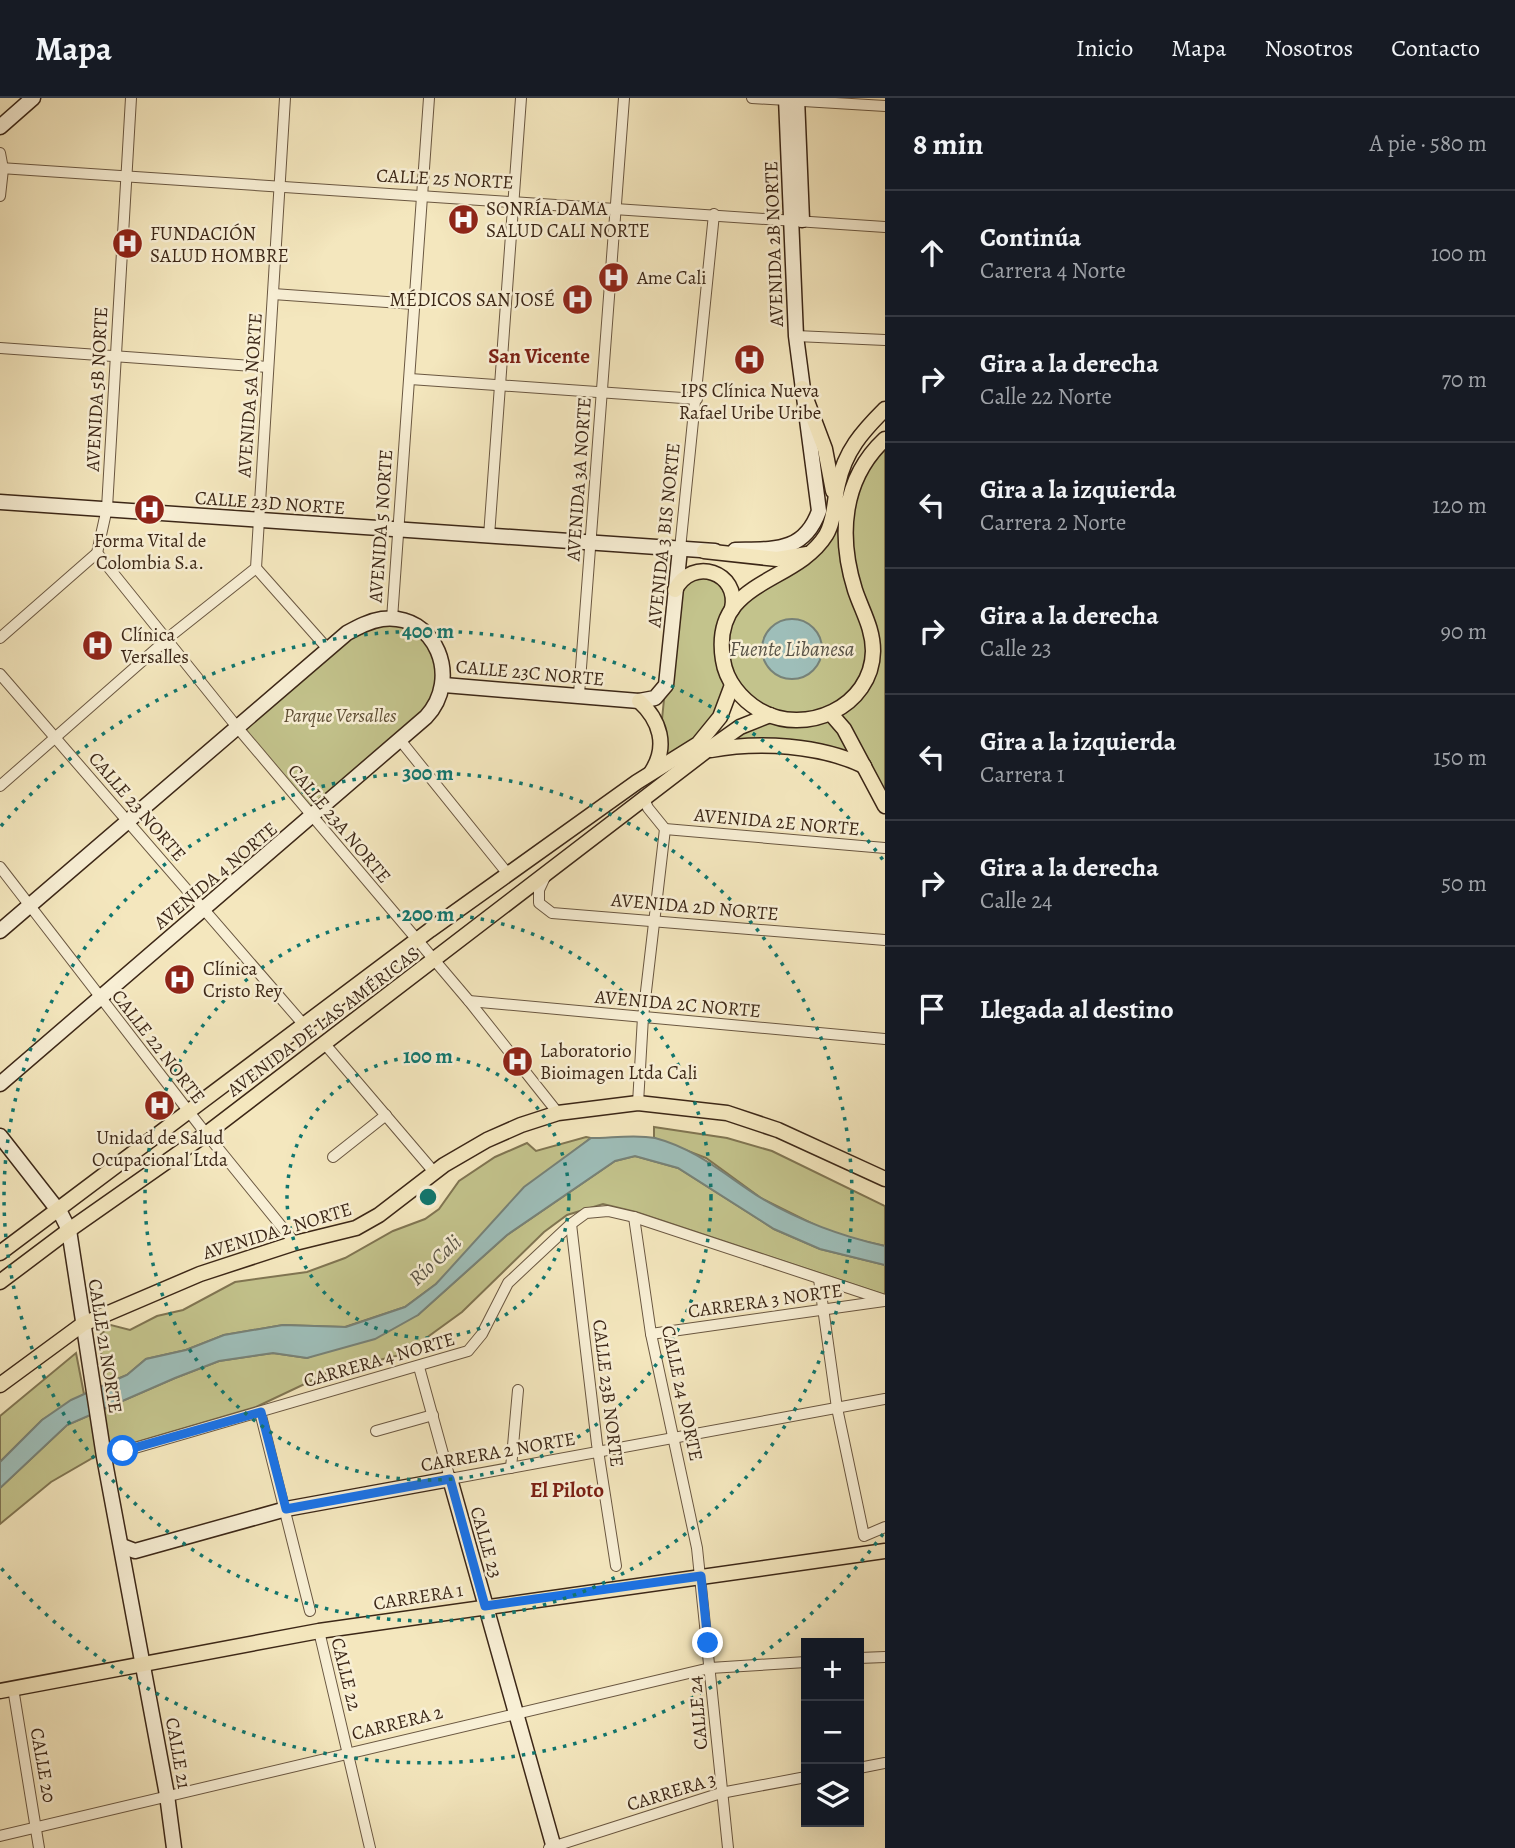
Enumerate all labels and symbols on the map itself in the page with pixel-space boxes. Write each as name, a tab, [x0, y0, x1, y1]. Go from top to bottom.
street label: AVENIDA 2B NORTE	[758, 161, 790, 328]
street label: CALLE 25 NORTE	[376, 162, 514, 196]
place label: SONRÍA DAMA SALUD CALI NORTE	[486, 196, 650, 244]
hospital icon: SONRÍA DAMA SALUD CALI NORTE	[446, 202, 480, 236]
place label: FUNDACIÓN SALUD HOMBRE	[150, 221, 289, 269]
hospital icon: FUNDACIÓN SALUD HOMBRE	[110, 227, 144, 261]
hospital icon: Ame Cali	[597, 260, 631, 294]
place label: Ame Cali	[636, 265, 707, 291]
hospital icon: MÉDICOS SAN JOSÉ	[561, 282, 595, 316]
place label: MÉDICOS SAN JOSÉ	[390, 287, 555, 313]
street label: AVENIDA 5B NORTE	[80, 306, 114, 473]
street label: AVENIDA 5A NORTE	[231, 312, 269, 479]
district label: San Vicente	[488, 342, 590, 370]
hospital icon: IPS Clínica Nueva Rafael Uribe Uribe	[733, 342, 767, 376]
place label: IPS Clínica Nueva Rafael Uribe Uribe	[679, 378, 821, 426]
street label: AVENIDA 3A NORTE	[560, 396, 598, 563]
street label: AVENIDA 3 BIS NORTE	[641, 442, 687, 630]
street label: AVENIDA 5 NORTE	[363, 449, 399, 605]
street label: CALLE 23D NORTE	[194, 485, 346, 521]
hospital icon: Forma Vital de Colombia S.a.	[133, 492, 167, 526]
place label: Forma Vital de Colombia S.a.	[94, 528, 206, 576]
text: 400 m	[402, 617, 455, 645]
place label: Clínica Versalles	[120, 622, 189, 670]
hospital icon: Clínica Versalles	[81, 628, 115, 662]
water label: Fuente Libanesa	[729, 635, 855, 663]
street label: CALLE 23C NORTE	[455, 654, 605, 692]
park label: Parque Versalles	[283, 703, 397, 729]
street label: CALLE 23 NORTE	[82, 746, 192, 867]
street label: CALLE 23A NORTE	[282, 758, 397, 889]
text: 300 m	[402, 759, 454, 787]
street label: AVENIDA 2E NORTE	[692, 802, 861, 842]
street label: AVENIDA 4 NORTE	[148, 816, 283, 936]
street label: AVENIDA 2D NORTE	[609, 887, 780, 927]
text: 200 m	[402, 900, 455, 928]
street label: AVENIDA DE LAS AMÉRICAS	[221, 941, 425, 1103]
place label: Clínica Cristo Rey	[203, 956, 283, 1004]
hospital icon: Clínica Cristo Rey	[163, 962, 197, 996]
street label: CALLE 22 NORTE	[105, 984, 211, 1109]
street label: AVENIDA 2C NORTE	[593, 984, 762, 1024]
place label: Laboratorio Bioimagen Ltda Cali	[540, 1038, 698, 1086]
text: 100 m	[403, 1042, 453, 1070]
hospital icon: Laboratorio Bioimagen Ltda Cali	[500, 1044, 534, 1078]
hospital icon: Unidad de Salud Ocupacional Ltda	[143, 1089, 177, 1123]
place label: Unidad de Salud Ocupacional Ltda	[92, 1125, 228, 1173]
centre of rings	[416, 1185, 440, 1209]
street label: AVENIDA 2 NORTE	[199, 1196, 355, 1266]
water label: Río Cali	[403, 1228, 467, 1292]
street label: CALLE 21 NORTE	[82, 1277, 128, 1415]
street label: CARRERA 3 NORTE	[686, 1277, 844, 1325]
street label: CALLE 23B NORTE	[586, 1318, 630, 1468]
street label: CALLE 24 NORTE	[655, 1323, 709, 1463]
street label: CARRERA 4 NORTE	[301, 1326, 458, 1394]
street label: CARRERA 2 NORTE	[419, 1426, 578, 1478]
route start	[107, 1435, 138, 1466]
district label: El Piloto	[530, 1476, 604, 1504]
street label: CALLE 23	[463, 1503, 509, 1581]
street label: CARRERA 1	[371, 1577, 465, 1617]
route end	[692, 1627, 723, 1658]
street label: CALLE 22	[324, 1635, 368, 1714]
street label: CALLE 24	[682, 1674, 714, 1751]
street label: CARRERA 2	[349, 1699, 445, 1747]
street label: CALLE 21	[159, 1715, 197, 1791]
street label: CALLE 20	[24, 1726, 62, 1805]
street label: CARRERA 3	[624, 1766, 719, 1818]

